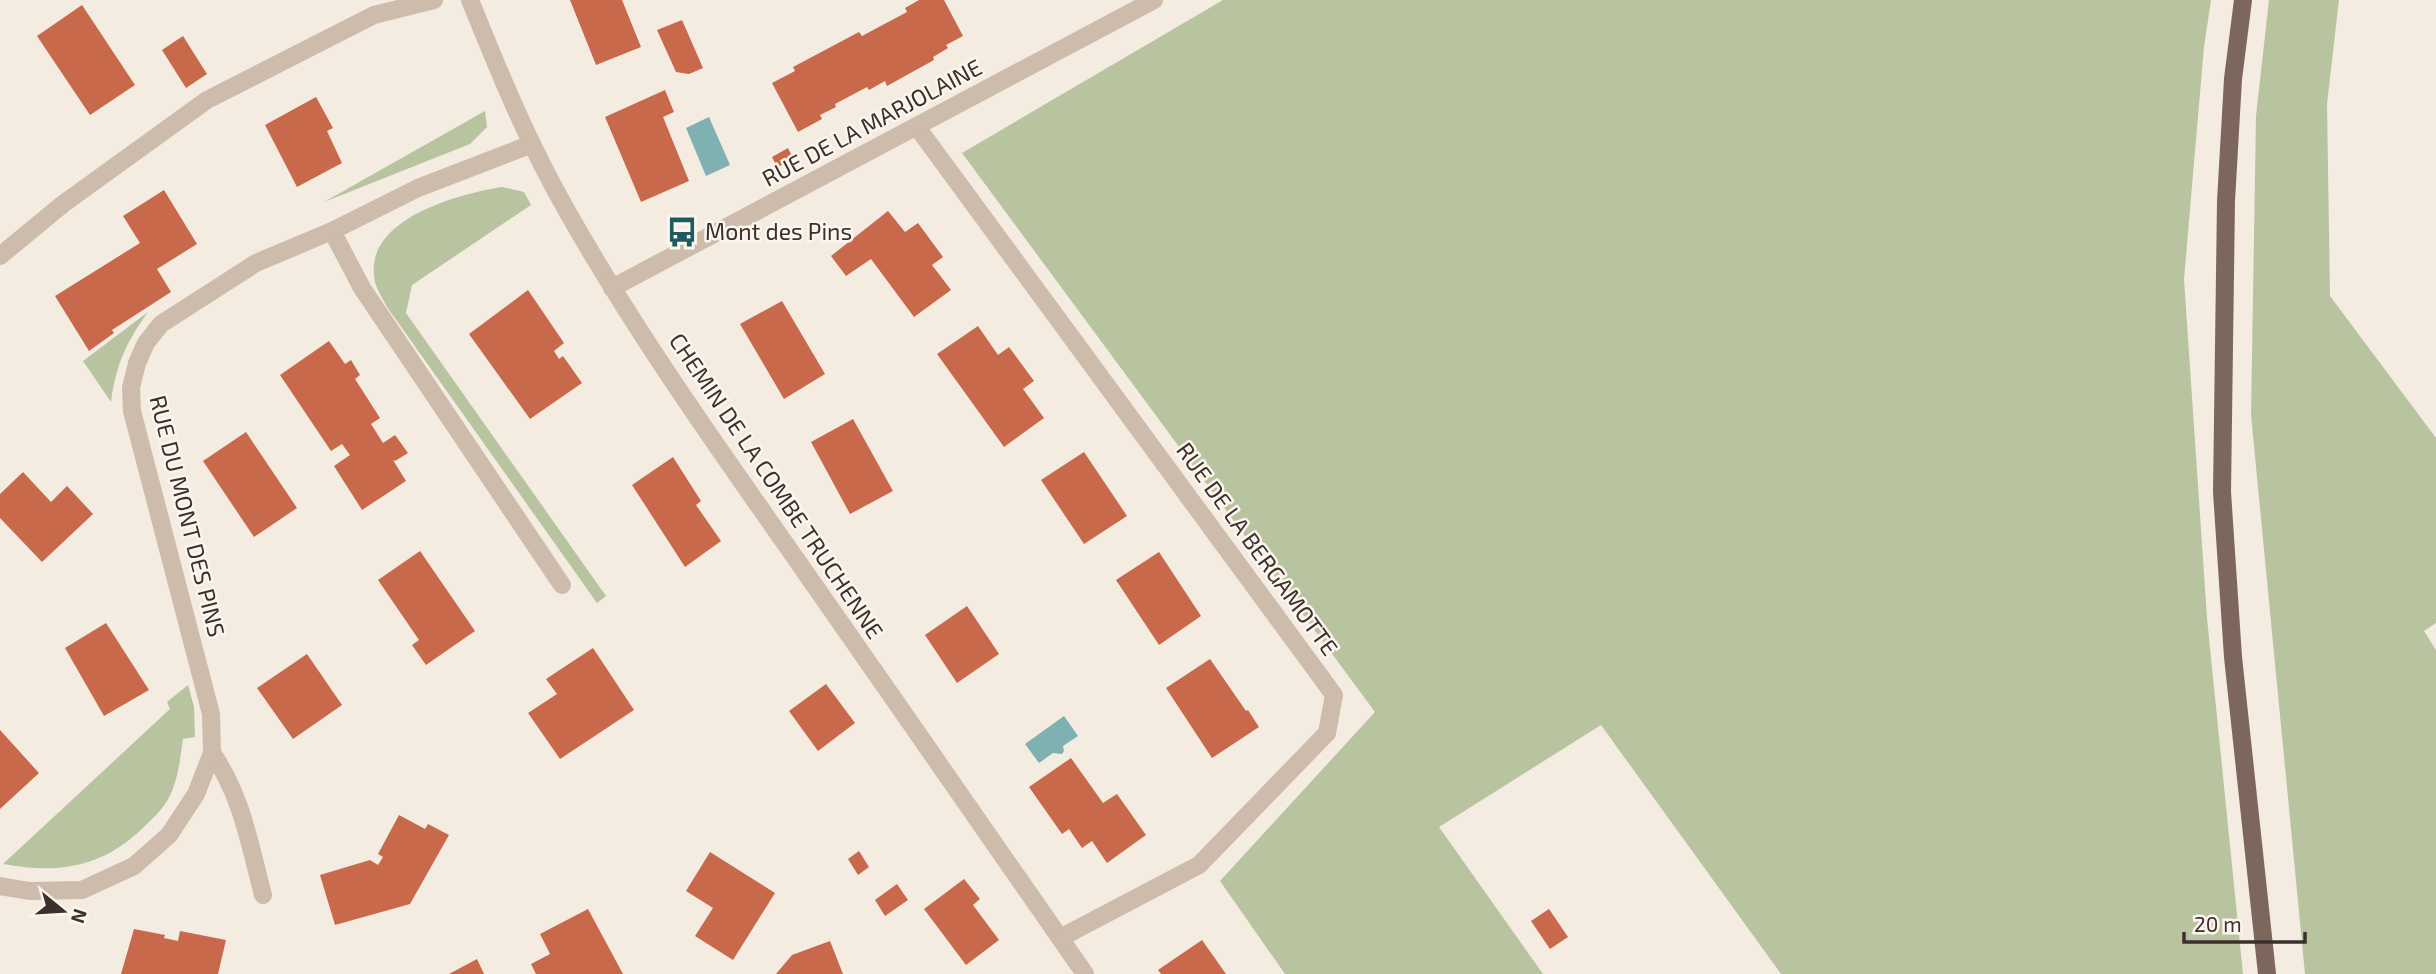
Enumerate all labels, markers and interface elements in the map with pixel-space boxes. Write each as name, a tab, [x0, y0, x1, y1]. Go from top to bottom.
street label: RUE DE LA MARJOLAINE	[757, 52, 986, 192]
bus stop icon: Mont des Pins	[665, 215, 699, 249]
place label: Mont des Pins	[705, 217, 852, 245]
street label: CHEMIN DE LA COMBE TRUCHENNE	[664, 327, 890, 644]
street label: RUE DU MONT DES PINS	[144, 392, 232, 639]
street label: RUE DE LA BERGAMOTTE	[1171, 436, 1345, 660]
north arrow	[28, 876, 98, 946]
scale bar	[2184, 900, 2305, 944]
text: N	[67, 906, 93, 926]
text: 20 m	[2194, 911, 2242, 936]

